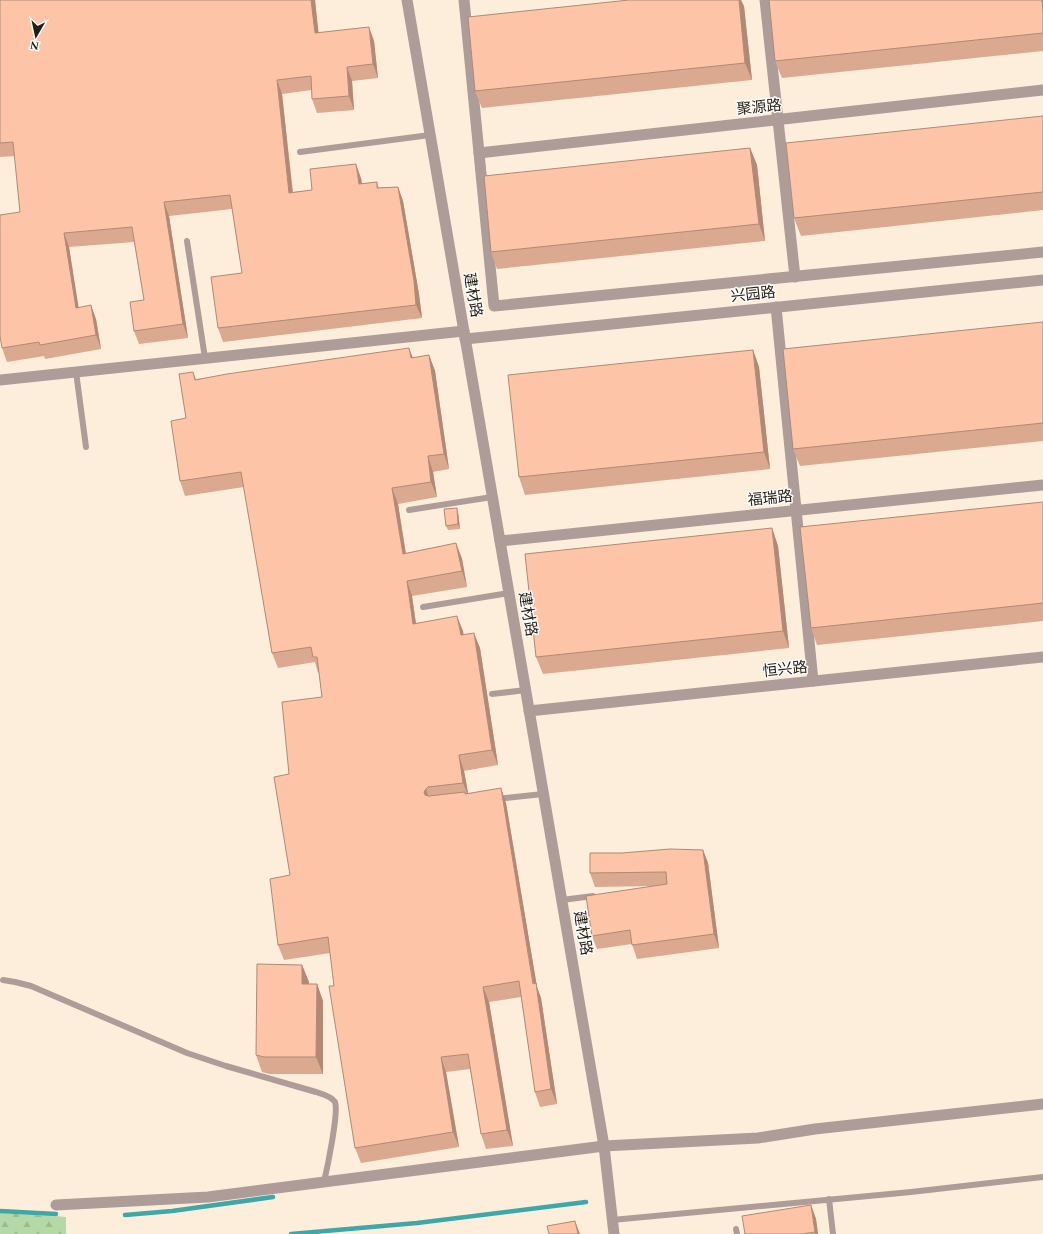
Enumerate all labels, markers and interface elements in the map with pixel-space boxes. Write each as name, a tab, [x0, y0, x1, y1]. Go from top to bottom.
north arrow	[16, 16, 56, 56]
text: N	[29, 36, 40, 54]
street label: 聚源路	[735, 94, 783, 121]
street label: 建材路	[457, 271, 488, 319]
street label: 兴园路	[729, 281, 777, 308]
street label: 福瑞路	[746, 485, 794, 512]
street label: 建材路	[512, 590, 543, 638]
street label: 恒兴路	[761, 656, 809, 683]
street label: 建材路	[567, 909, 598, 957]

